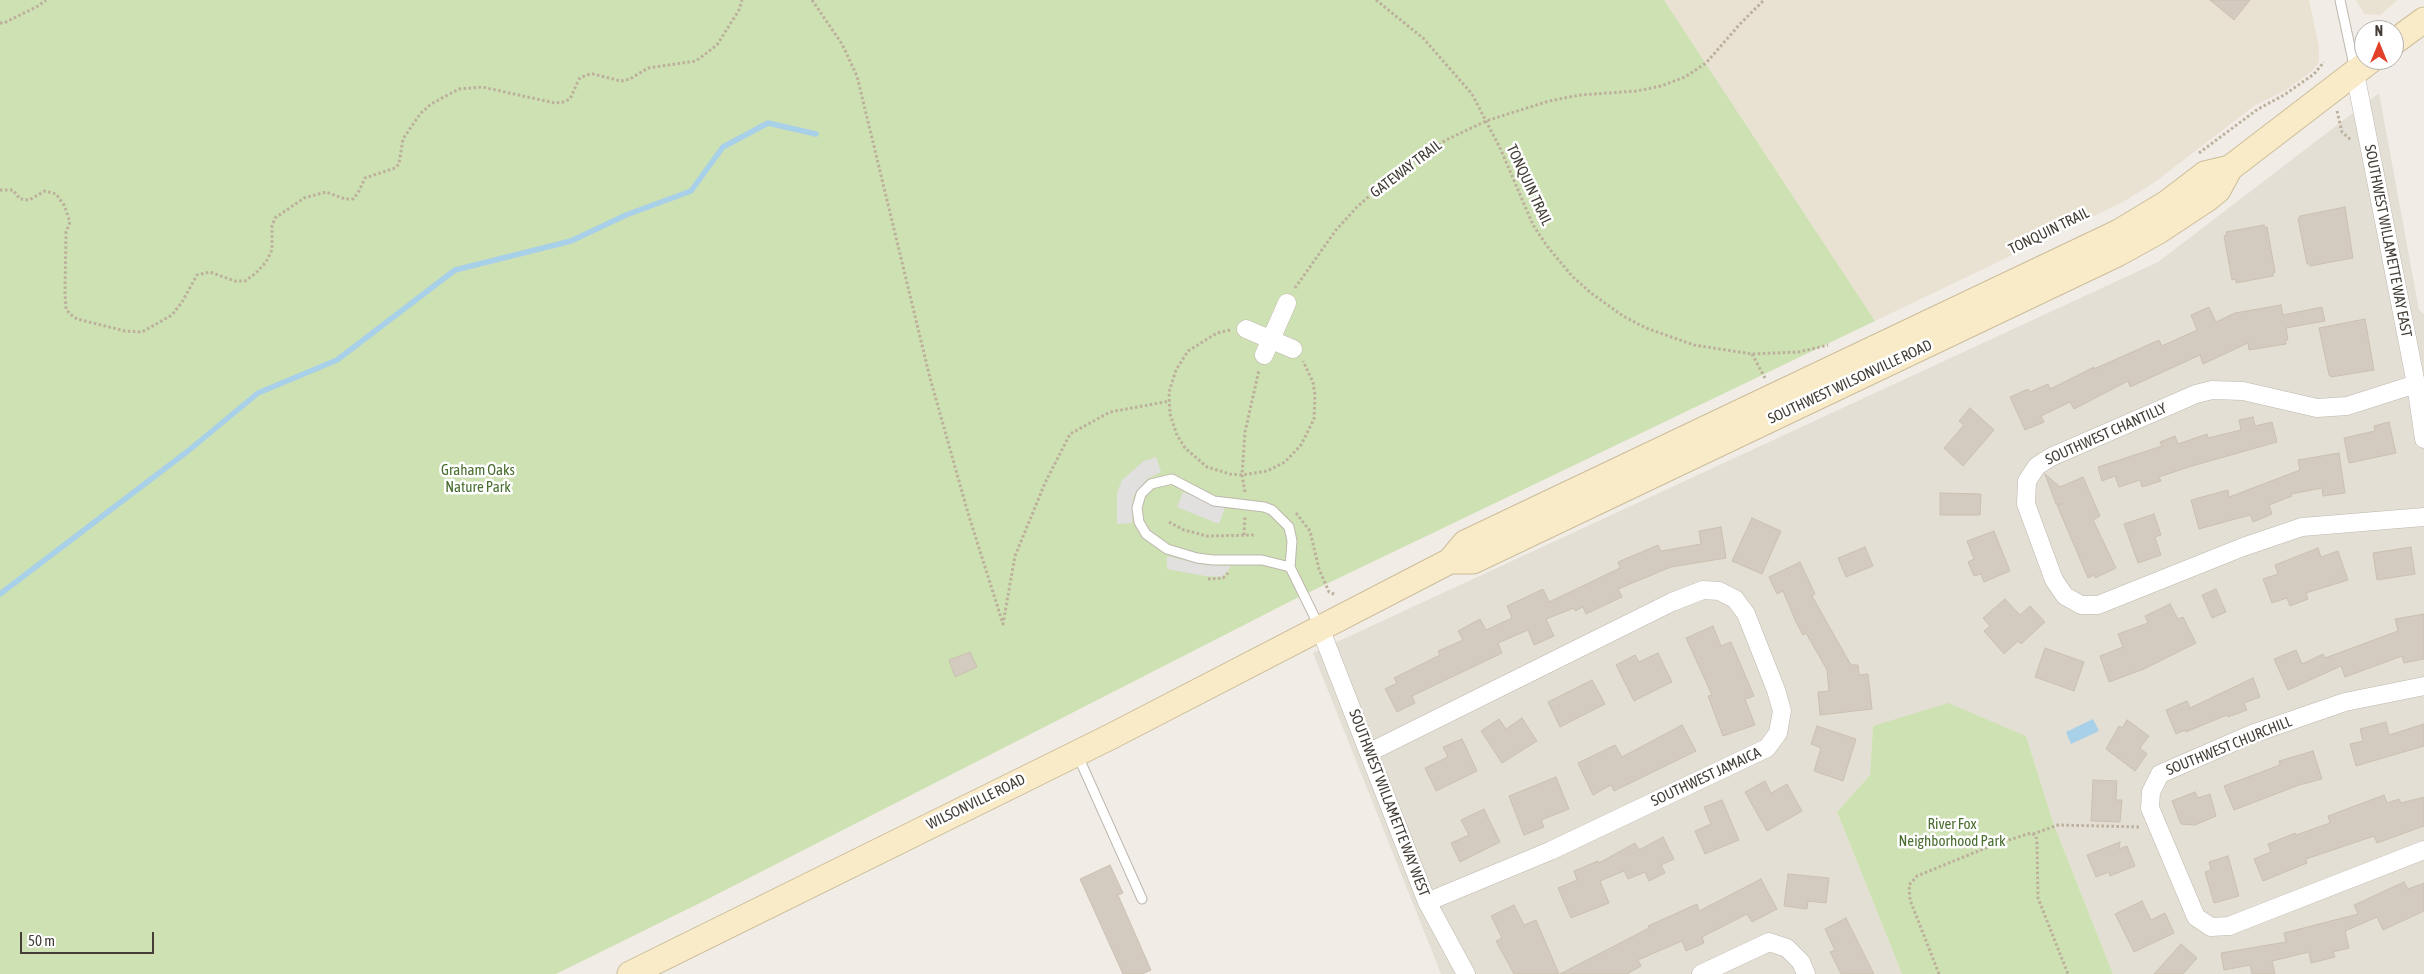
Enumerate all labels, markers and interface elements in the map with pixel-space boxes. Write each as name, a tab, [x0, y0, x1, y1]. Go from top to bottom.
north arrow	[2354, 20, 2404, 70]
text: N	[2375, 23, 2383, 39]
street label: GATEWAY TRAIL	[1367, 136, 1445, 202]
street label: TONQUIN TRAIL	[1502, 142, 1556, 228]
street label: SOUTHWEST WILLAMETTE WAY EAST	[2360, 143, 2416, 339]
street label: TONQUIN TRAIL	[2006, 204, 2092, 258]
street label: SOUTHWEST WILSONVILLE ROAD	[1765, 336, 1935, 428]
street label: SOUTHWEST CHANTILLY	[2043, 399, 2169, 469]
park label: Graham Oaks Nature Park	[441, 461, 515, 496]
street label: SOUTHWEST WILLAMETTE WAY WEST	[1345, 707, 1433, 899]
street label: SOUTHWEST CHURCHILL	[2164, 713, 2294, 779]
street label: SOUTHWEST JAMAICA	[1648, 744, 1764, 810]
street label: WILSONVILLE ROAD	[924, 770, 1028, 834]
park label: River Fox Neighborhood Park	[1898, 815, 2006, 850]
scale bar	[22, 922, 156, 954]
text: 50 m	[28, 932, 55, 949]

